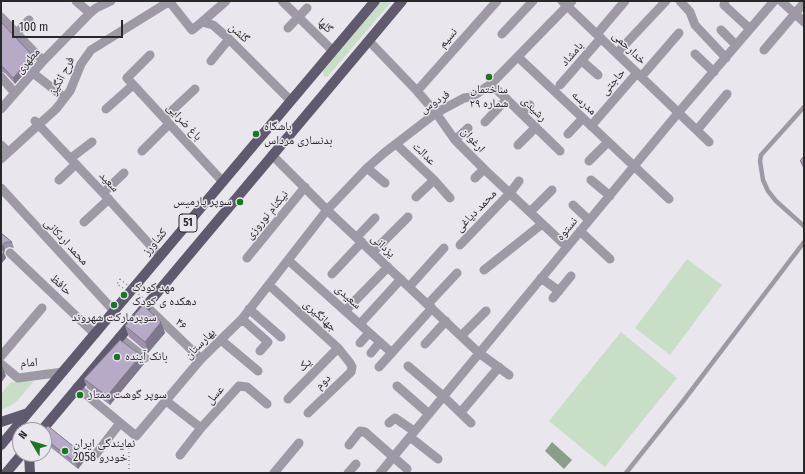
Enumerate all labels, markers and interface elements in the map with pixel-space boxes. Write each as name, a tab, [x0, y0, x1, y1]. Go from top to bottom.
scale bar	[14, 12, 125, 38]
street label: گلها	[314, 15, 336, 37]
text: 100 m	[19, 20, 48, 34]
street label: گلشن	[226, 20, 252, 46]
street label: نسیم	[435, 25, 461, 51]
street label: خدارحمی	[609, 28, 649, 68]
street label: بامشاد	[557, 39, 587, 69]
street label: مطهری	[13, 45, 43, 77]
street label: فرح انگیز	[46, 54, 78, 98]
street label: حاجتی	[597, 66, 629, 98]
marker: ساختمان شماره ۲۹	[484, 72, 494, 82]
place label: ساختمان شماره ۲۹	[469, 83, 509, 111]
street label: فردوس	[417, 87, 453, 117]
street label: مدرسه	[568, 88, 600, 118]
street label: رشیدی	[518, 93, 550, 125]
street label: باغ ضرایی	[163, 100, 205, 144]
place label: باشگاه بدنسازی مرداس	[264, 120, 332, 148]
street label: ارغوان	[458, 124, 488, 156]
marker: باشگاه بدنسازی مرداس	[251, 129, 261, 139]
street label: عدالت	[409, 139, 439, 169]
street label: سعید	[96, 169, 122, 195]
street label: محمد دیاغی	[452, 187, 500, 235]
street label: نیکنام نوروزی	[242, 188, 292, 242]
place label: سوپر پارمیس	[173, 195, 232, 209]
marker: سوپر پارمیس	[235, 197, 245, 207]
road number: 51	[179, 214, 197, 232]
street label: نستوه	[553, 214, 581, 244]
street label: محمد اردکانی	[41, 216, 91, 268]
street label: کشاورز	[140, 226, 170, 258]
street label: یزدانی	[368, 231, 398, 261]
street label: حافظ	[47, 271, 75, 299]
place label: مهد کودک دهکده ی کودک	[132, 281, 196, 309]
street label: سعیدی	[332, 282, 364, 312]
marker: مهد کودک دهکده ی کودک	[119, 290, 129, 300]
street label: جهانگیری	[300, 297, 340, 335]
marker: سوپرمارکت شهروند	[109, 300, 119, 310]
place label: سوپرمارکت شهروند	[71, 311, 157, 325]
street label: ۴۶	[172, 315, 190, 333]
street label: بهارستان	[182, 326, 218, 362]
place label: بانک آینده	[125, 350, 168, 364]
marker: بانک آینده	[112, 352, 122, 362]
street label: امام	[20, 355, 38, 371]
street label: یک	[295, 355, 315, 375]
street label: دوم	[312, 371, 334, 393]
street label: عسل	[203, 382, 227, 408]
place label: سوپر گوشت ممتاز	[88, 388, 167, 402]
marker: سوپر گوشت ممتاز	[75, 390, 85, 400]
north arrow	[12, 422, 52, 462]
text: N	[16, 428, 30, 442]
place label: نمایندگی ایران خودرو 2058	[73, 437, 135, 465]
marker: نمایندگی ایران خودرو 2058	[60, 446, 70, 456]

